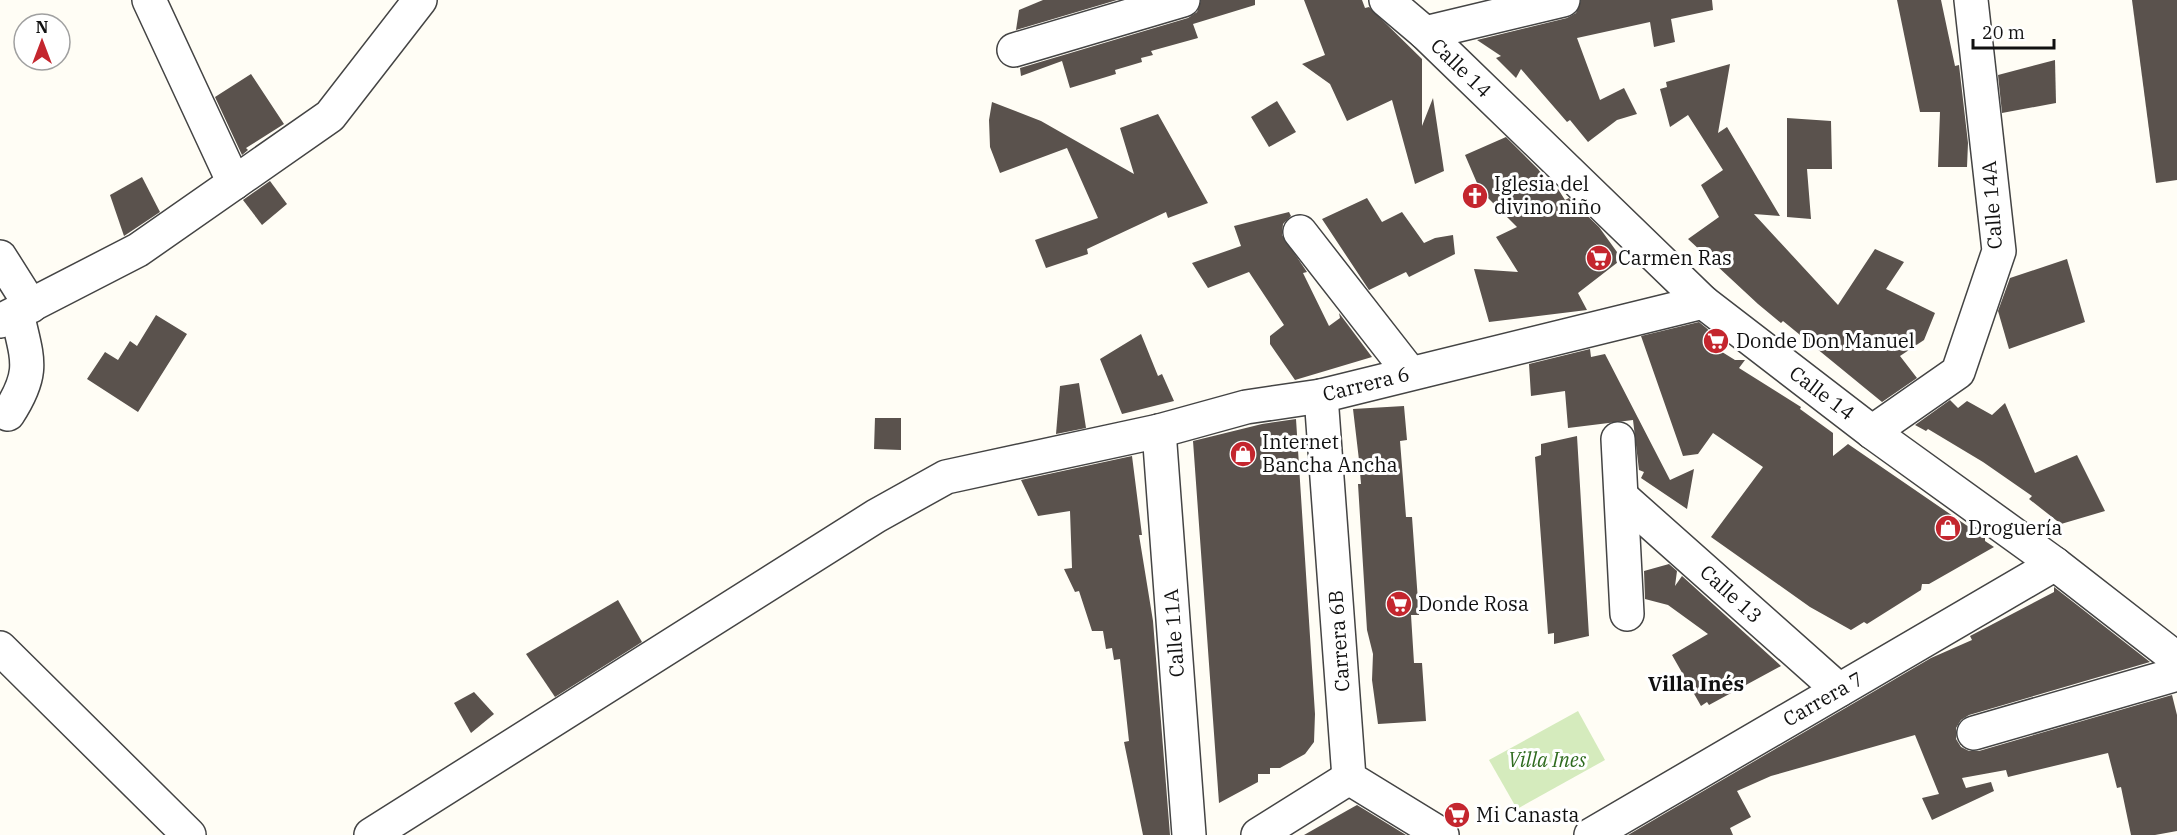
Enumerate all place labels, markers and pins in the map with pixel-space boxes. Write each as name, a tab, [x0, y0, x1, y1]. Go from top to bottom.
place label: Iglesia del divino niño	[1494, 170, 1601, 220]
church icon: Iglesia del divino niño	[1460, 181, 1490, 211]
supermarket icon: Carmen Ras	[1584, 243, 1614, 273]
place label: Carmen Ras	[1618, 244, 1732, 271]
supermarket icon: Donde Don Manuel	[1701, 326, 1731, 356]
place label: Donde Don Manuel	[1736, 327, 1915, 354]
place label: Internet Bancha Ancha	[1262, 428, 1398, 478]
shop icon: Internet Bancha Ancha	[1228, 439, 1258, 469]
shop icon: Droguería	[1933, 513, 1963, 543]
place label: Droguería	[1968, 514, 2062, 541]
supermarket icon: Donde Rosa	[1384, 589, 1414, 619]
place label: Donde Rosa	[1418, 590, 1529, 617]
supermarket icon: Mi Canasta	[1442, 800, 1472, 830]
place label: Mi Canasta	[1476, 801, 1579, 828]

